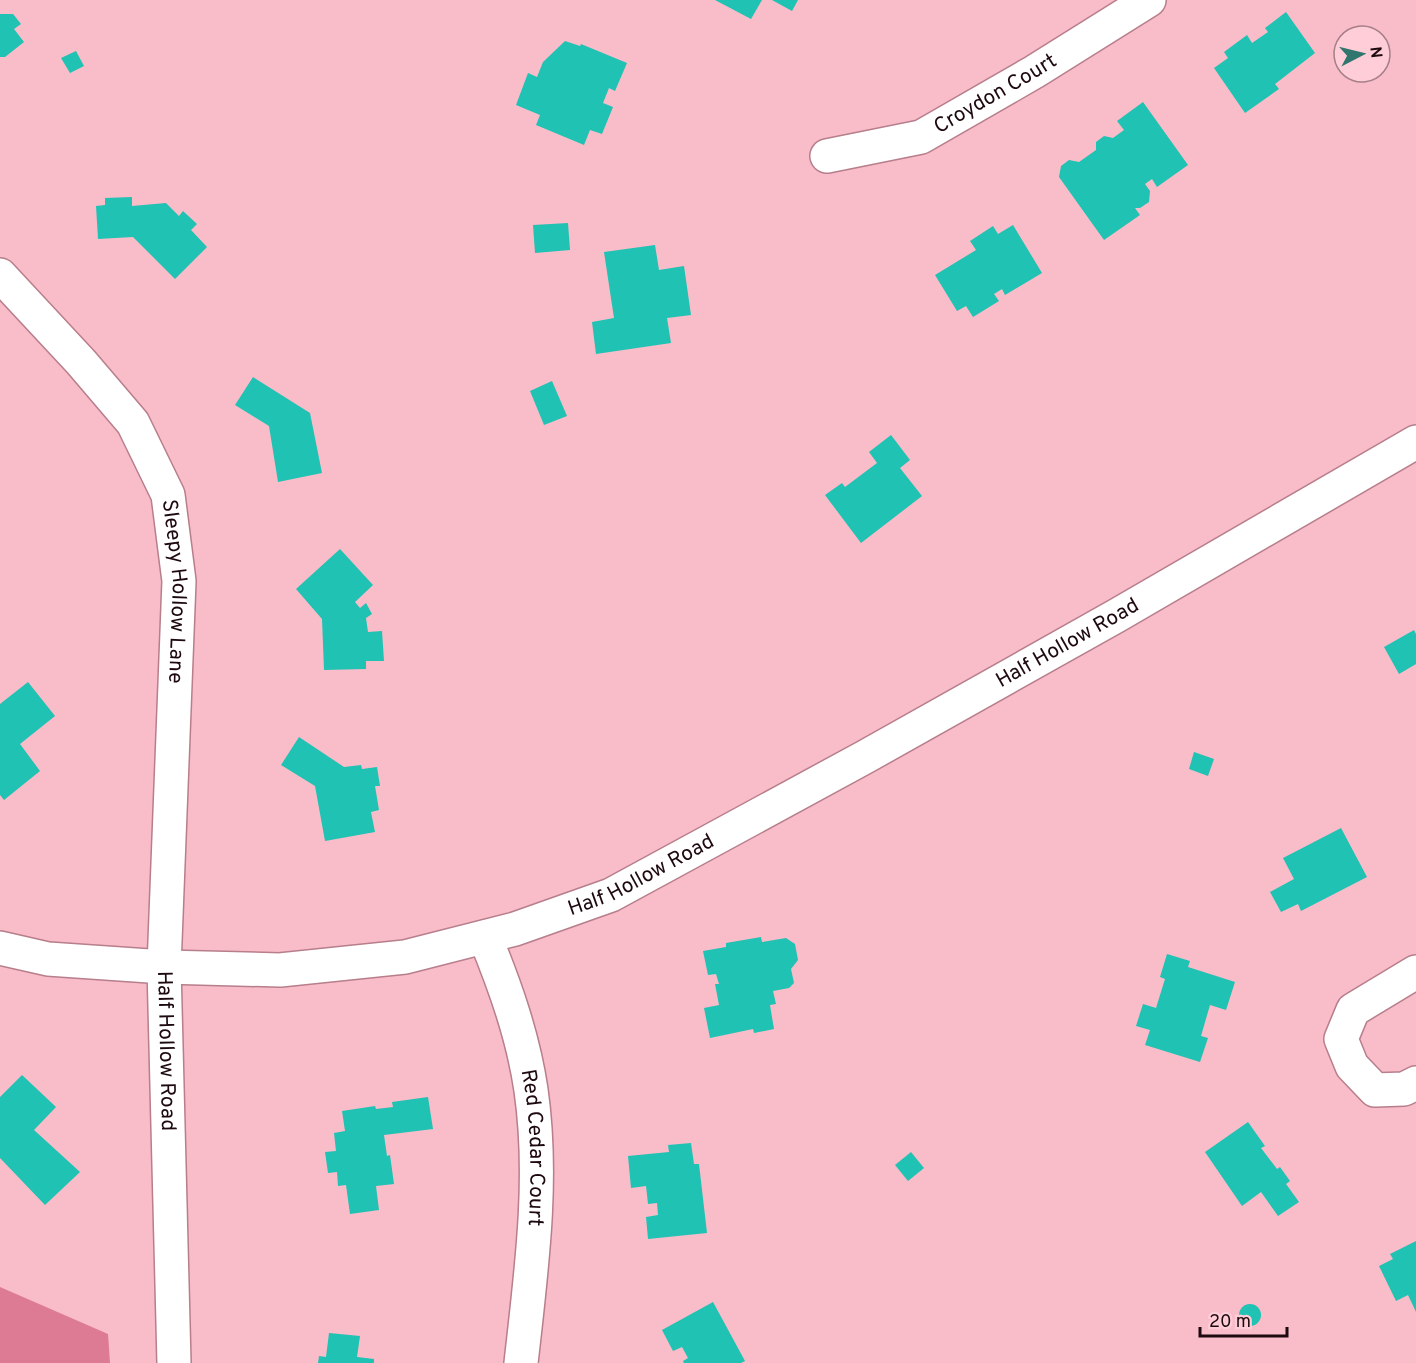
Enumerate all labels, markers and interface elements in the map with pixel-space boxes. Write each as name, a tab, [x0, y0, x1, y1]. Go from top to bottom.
north arrow	[1332, 24, 1392, 84]
text: N	[1364, 45, 1386, 59]
street label: Croydon Court	[929, 47, 1062, 140]
street label: Sleepy Hollow Lane	[155, 498, 193, 684]
street label: Half Hollow Road	[991, 592, 1144, 694]
street label: Half Hollow Road	[564, 828, 719, 923]
street label: Half Hollow Road	[151, 971, 182, 1131]
street label: Red Cedar Court	[514, 1067, 550, 1227]
scale bar	[1200, 1300, 1287, 1338]
text: 20 m	[1209, 1311, 1251, 1334]

